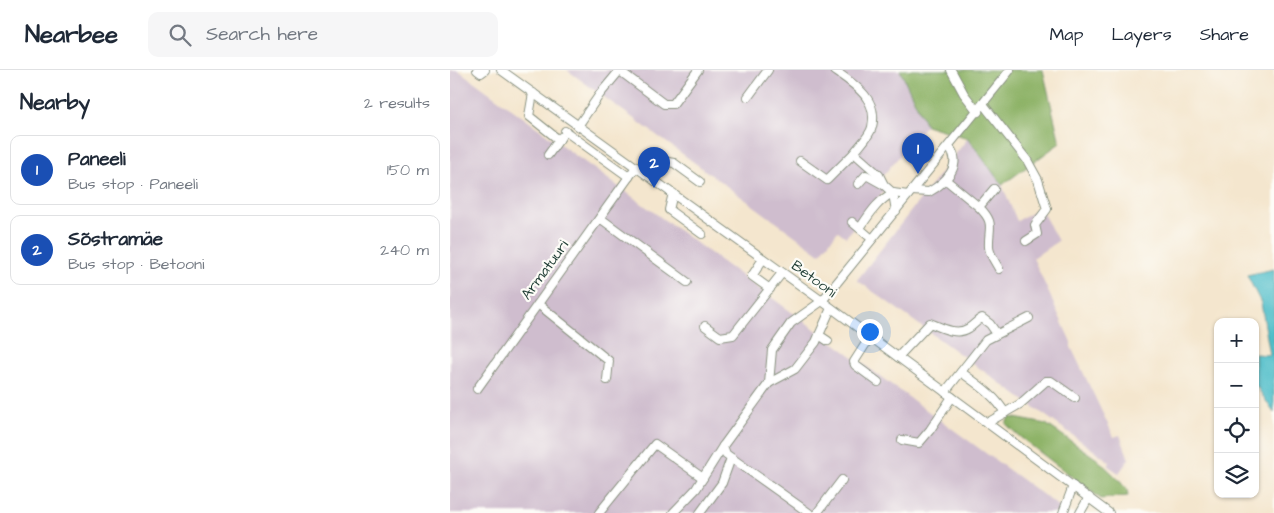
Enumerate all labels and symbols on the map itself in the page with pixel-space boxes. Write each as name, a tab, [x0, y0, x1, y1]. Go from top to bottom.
pin: 1	[902, 133, 934, 174]
pin: 2	[638, 147, 670, 188]
street label: Armatuuri	[516, 235, 574, 304]
street label: Betooni	[787, 255, 842, 303]
your location	[857, 319, 883, 345]

